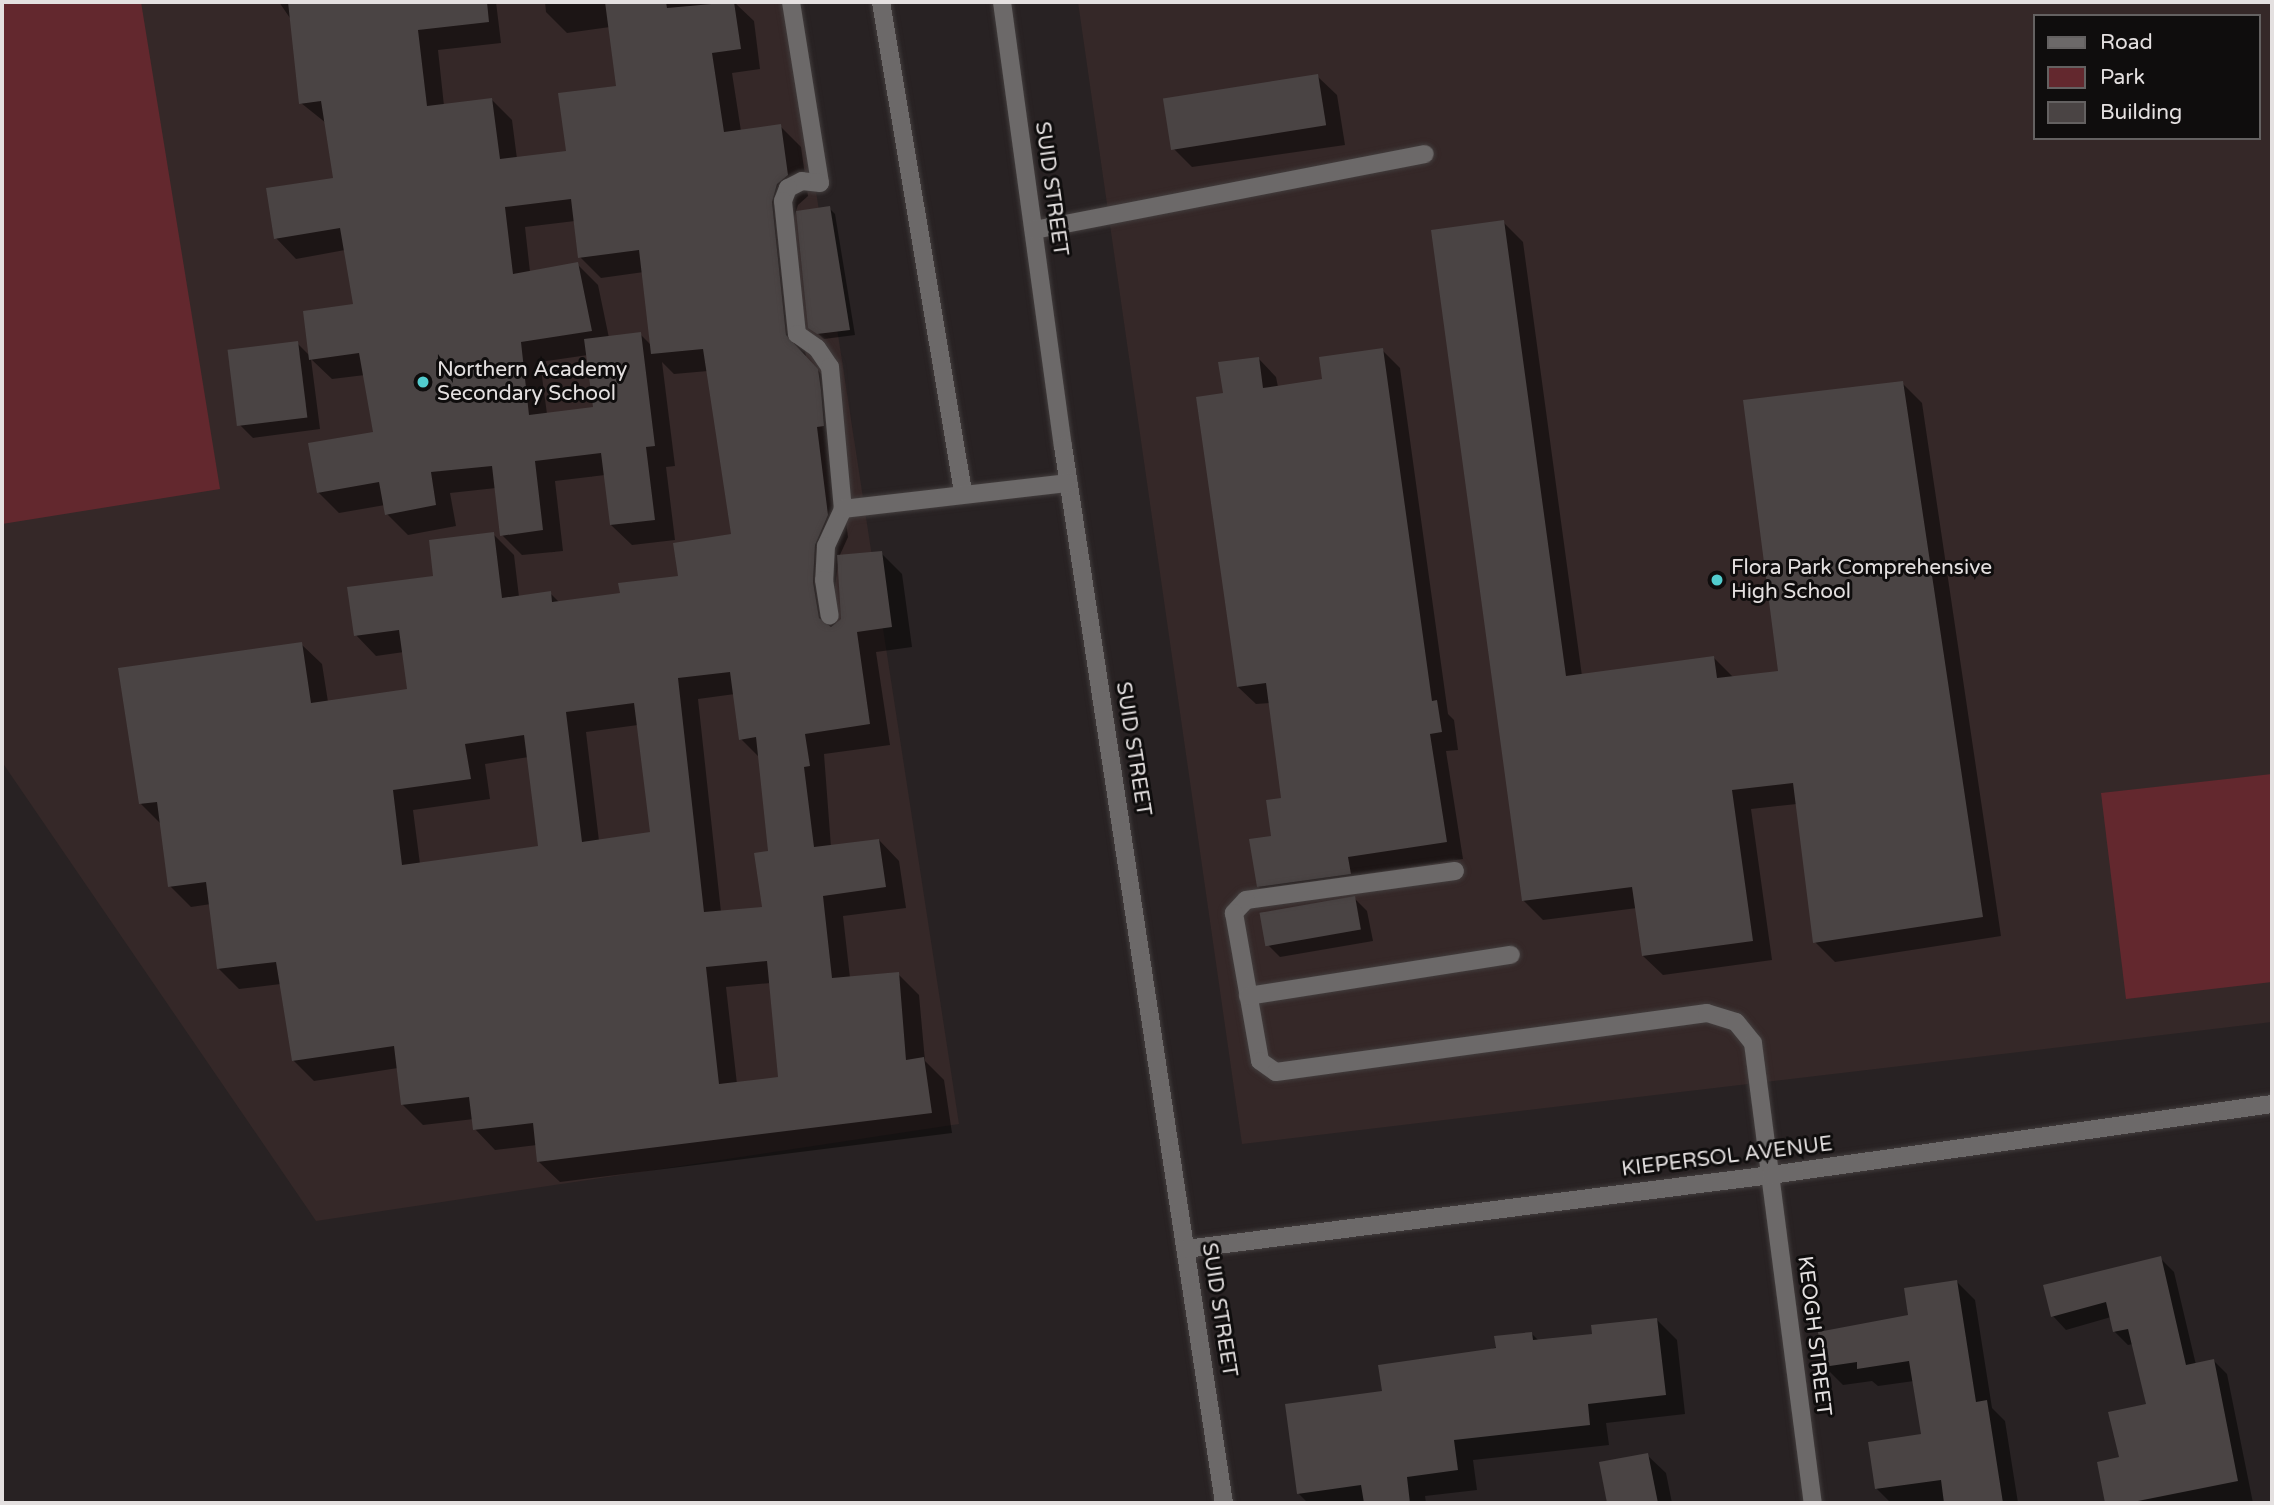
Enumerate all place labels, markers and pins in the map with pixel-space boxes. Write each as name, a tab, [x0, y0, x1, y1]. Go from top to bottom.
place label: Northern Academy Secondary School	[437, 357, 627, 407]
marker: Northern Academy Secondary School	[415, 374, 431, 390]
place label: Flora Park Comprehensive High School	[1731, 555, 1992, 605]
marker: Flora Park Comprehensive High School	[1709, 572, 1725, 588]

